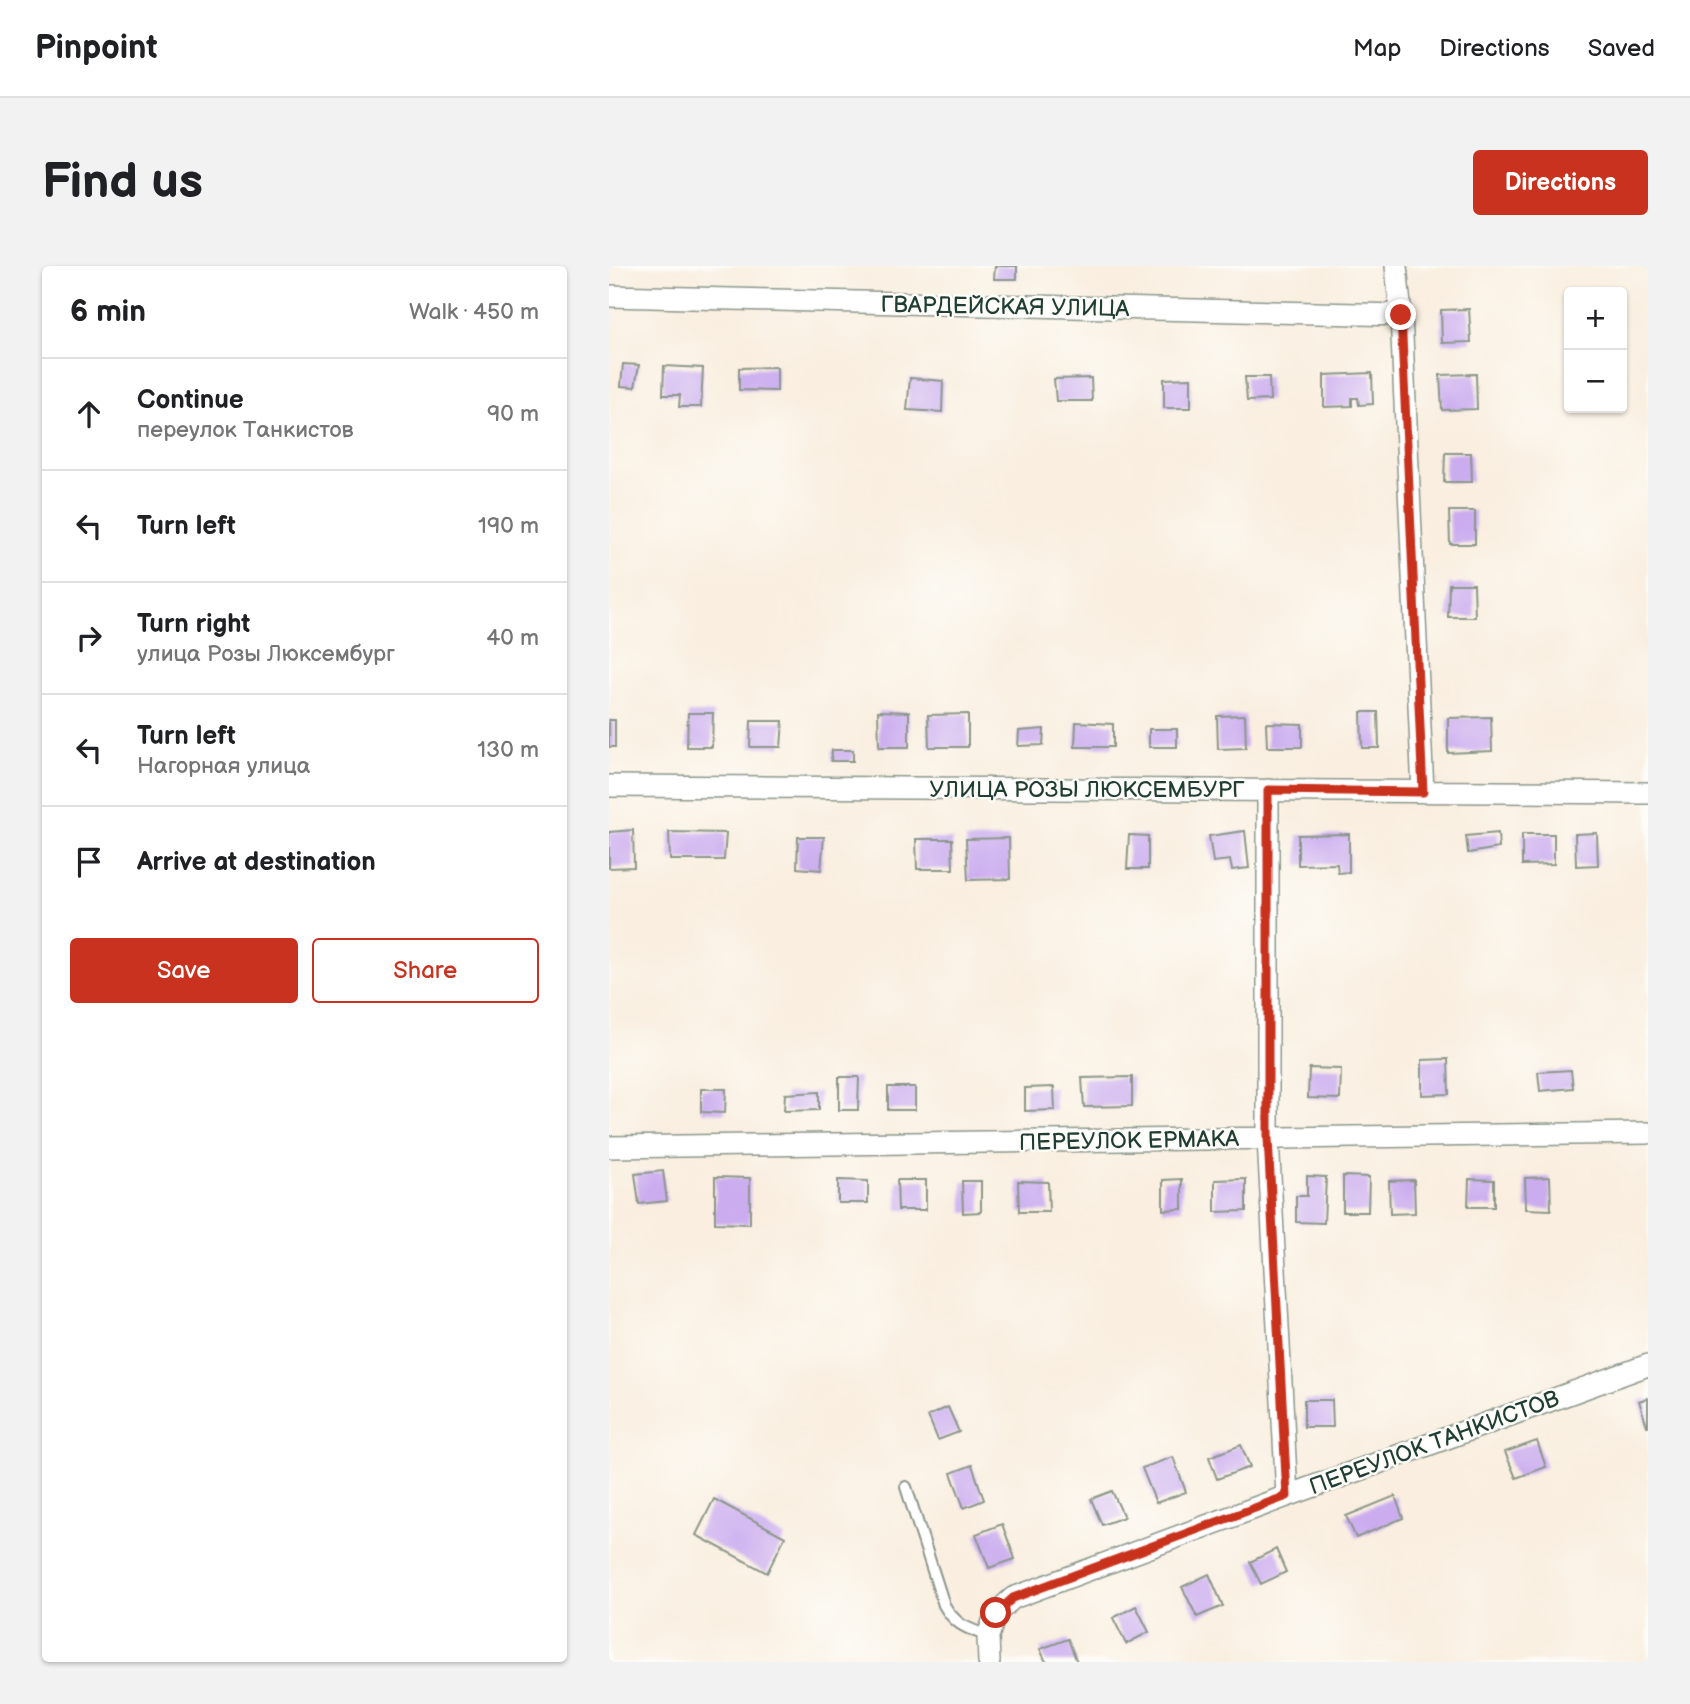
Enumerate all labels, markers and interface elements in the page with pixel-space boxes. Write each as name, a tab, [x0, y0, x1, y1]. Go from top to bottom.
text: Pinpoint	[35, 28, 157, 68]
text: Map	[1353, 34, 1401, 63]
text: Directions	[1439, 34, 1550, 63]
text: Saved	[1588, 34, 1655, 63]
button: Directions	[1473, 150, 1648, 215]
text: Find us	[42, 153, 203, 212]
map controls	[1564, 287, 1627, 413]
button: +	[1564, 287, 1627, 350]
street label: ГВАРДЕЙСКАЯ УЛИЦА	[880, 291, 1130, 323]
text: 6 min	[70, 294, 146, 330]
text: Walk · 450 m	[409, 298, 539, 326]
route end	[1385, 299, 1416, 330]
button: −	[1564, 350, 1627, 413]
text: Continue	[137, 385, 244, 416]
icon: ahead	[70, 395, 108, 433]
text: 90 m	[487, 400, 539, 428]
text: переулок Танкистов	[137, 416, 354, 444]
icon: left	[70, 507, 108, 545]
text: Turn left	[137, 511, 236, 542]
text: 190 m	[478, 512, 539, 540]
text: Turn right	[137, 609, 250, 640]
icon: right	[70, 619, 108, 657]
text: 40 m	[486, 624, 539, 652]
text: улица Розы Люксембург	[137, 640, 395, 668]
text: Turn left	[137, 721, 236, 752]
icon: left	[70, 731, 108, 769]
text: 130 m	[477, 736, 539, 764]
text: Нагорная улица	[137, 752, 310, 780]
street label: УЛИЦА РОЗЫ ЛЮКСЕМБУРГ	[929, 776, 1245, 804]
icon: arrive	[70, 843, 108, 881]
text: Arrive at destination	[137, 847, 376, 878]
button: Save	[70, 938, 298, 1003]
button: Share	[312, 938, 539, 1003]
street label: ПЕРЕУЛОК ЕРМАКА	[1019, 1125, 1239, 1157]
street label: ПЕРЕУЛОК ТАНКИСТОВ	[1306, 1385, 1563, 1501]
route start	[980, 1597, 1011, 1628]

